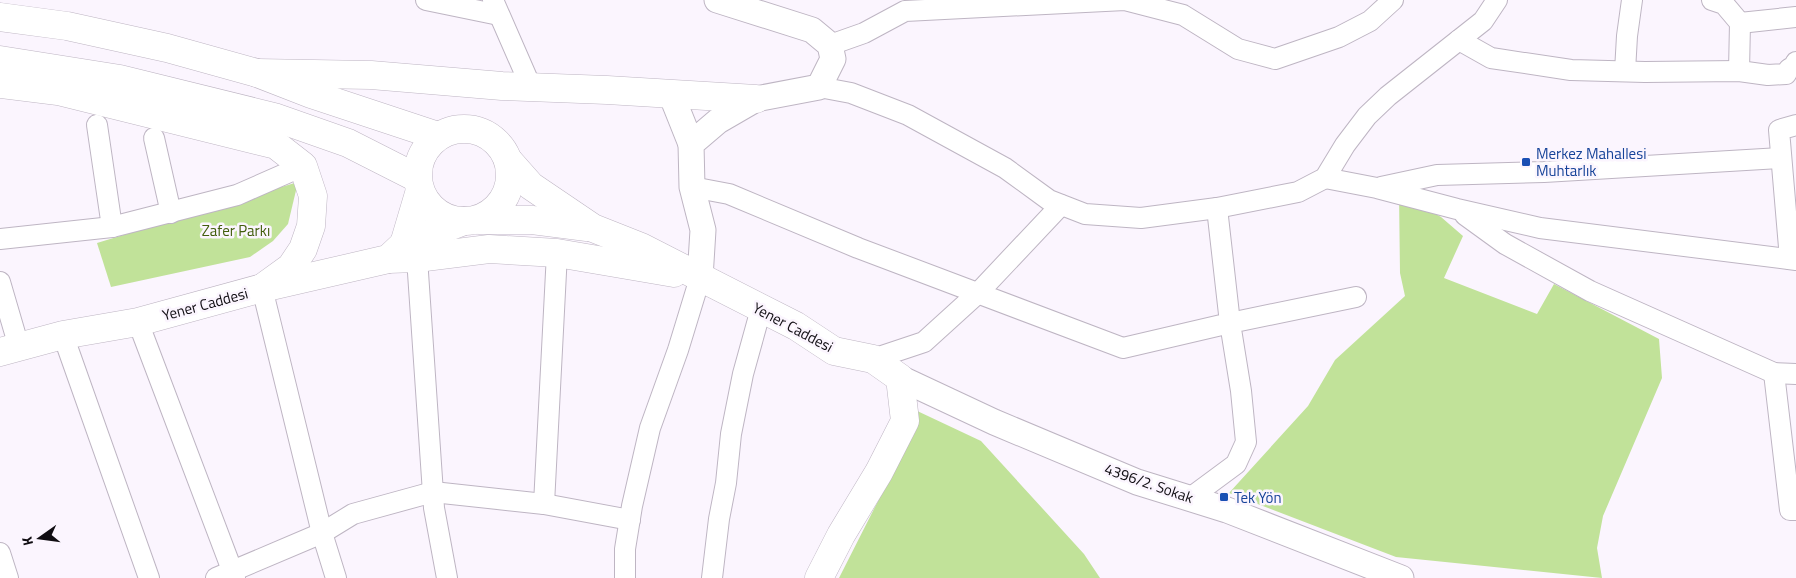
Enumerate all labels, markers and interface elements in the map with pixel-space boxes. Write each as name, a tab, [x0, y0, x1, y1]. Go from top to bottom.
place label: Merkez Mahallesi Muhtarlık	[1536, 142, 1646, 182]
marker: Merkez Mahallesi Muhtarlık	[1520, 156, 1532, 168]
park label: Zafer Parkı	[202, 219, 270, 242]
street label: Yener Caddesi	[159, 281, 251, 327]
street label: Yener Caddesi	[749, 296, 837, 358]
street label: 4396/2. Sokak	[1101, 457, 1197, 509]
place label: Tek Yön	[1234, 486, 1282, 509]
marker: Tek Yön	[1218, 491, 1230, 503]
north arrow	[15, 513, 65, 563]
text: K	[16, 534, 38, 548]

